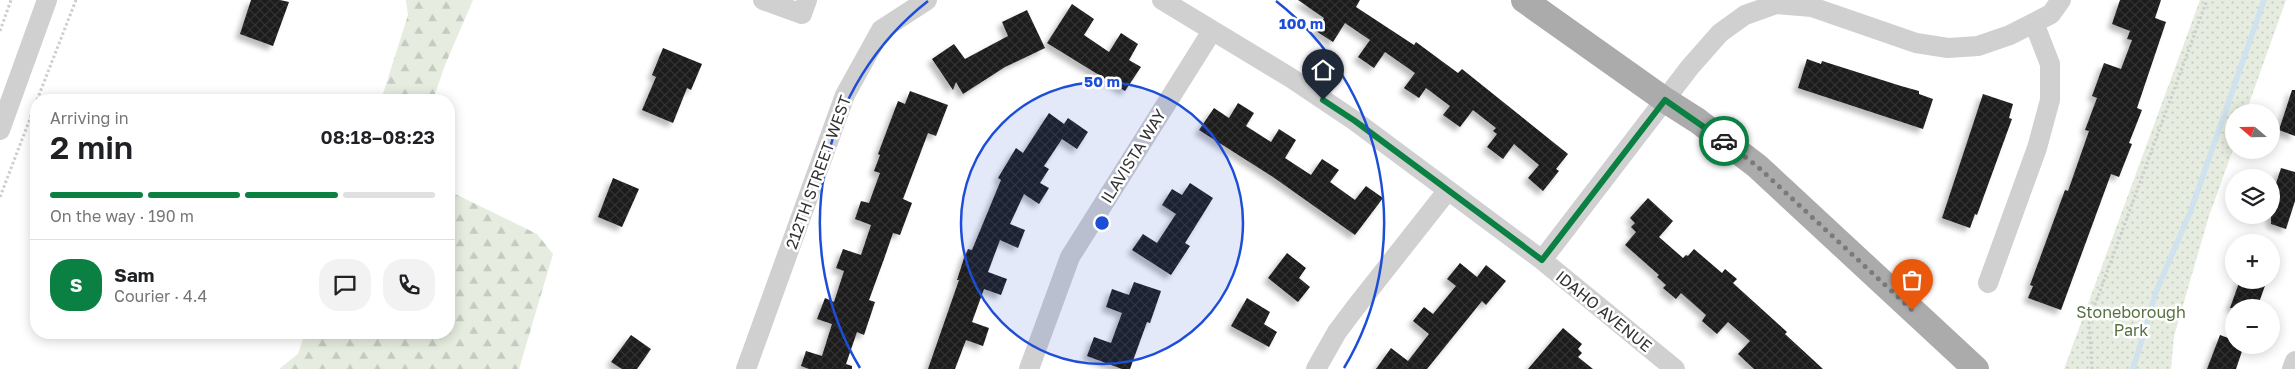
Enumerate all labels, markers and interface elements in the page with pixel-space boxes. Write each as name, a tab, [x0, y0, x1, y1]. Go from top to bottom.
text: 100 m	[1279, 14, 1323, 32]
pin	[1302, 49, 1344, 100]
icon: home	[1309, 56, 1337, 84]
text: 50 m	[1084, 72, 1120, 90]
street label: 212TH STREET WEST	[781, 92, 855, 252]
north arrow	[2225, 104, 2280, 159]
map controls	[2225, 104, 2280, 354]
street label: ILAVISTA WAY	[1096, 105, 1170, 207]
text: Arriving in	[50, 108, 129, 128]
courier	[1699, 116, 1749, 166]
text: 08:18–08:23	[321, 125, 435, 148]
icon: car	[1710, 127, 1738, 155]
text: 2 min	[50, 128, 133, 166]
button: layers	[2225, 169, 2280, 224]
text: On the way · 190 m	[50, 206, 194, 226]
centre of rings	[1093, 214, 1111, 232]
button: +	[2225, 234, 2280, 289]
button: chat	[319, 259, 371, 311]
button: phone	[383, 259, 435, 311]
pin	[1891, 259, 1933, 310]
text: Sam	[114, 263, 154, 286]
street label: IDAHO AVENUE	[1552, 266, 1656, 356]
icon: bag	[1898, 266, 1926, 294]
text: S	[70, 273, 82, 296]
text: Courier · 4.4	[114, 286, 207, 306]
button: −	[2225, 299, 2280, 354]
park label: Stoneborough Park	[2076, 302, 2186, 340]

